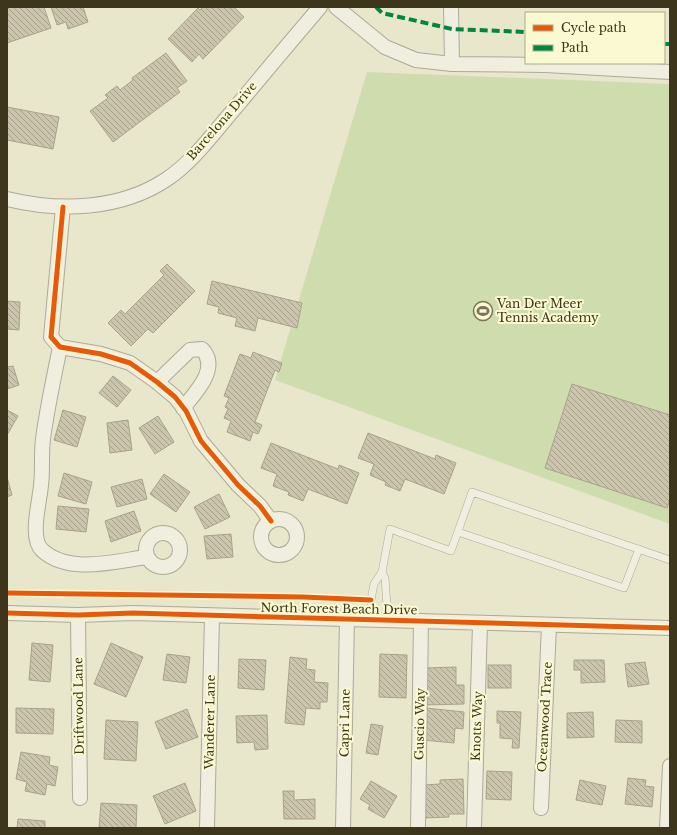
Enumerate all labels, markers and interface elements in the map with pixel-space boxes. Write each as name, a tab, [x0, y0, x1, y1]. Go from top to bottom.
legend	[525, 12, 665, 64]
text: Cycle path	[561, 20, 626, 35]
text: Path	[561, 40, 589, 55]
street label: Barcelona Drive	[183, 78, 260, 163]
place label: Van Der Meer Tennis Academy	[496, 296, 599, 325]
sports icon: Van Der Meer Tennis Academy	[472, 300, 494, 322]
street label: North Forest Beach Drive	[261, 600, 418, 617]
street label: Driftwood Lane	[70, 657, 87, 755]
street label: Oceanwood Trace	[534, 661, 555, 773]
street label: Wanderer Lane	[201, 674, 218, 771]
street label: Guscio Way	[411, 687, 428, 760]
street label: Capri Lane	[336, 689, 353, 757]
street label: Knotts Way	[468, 690, 485, 761]

